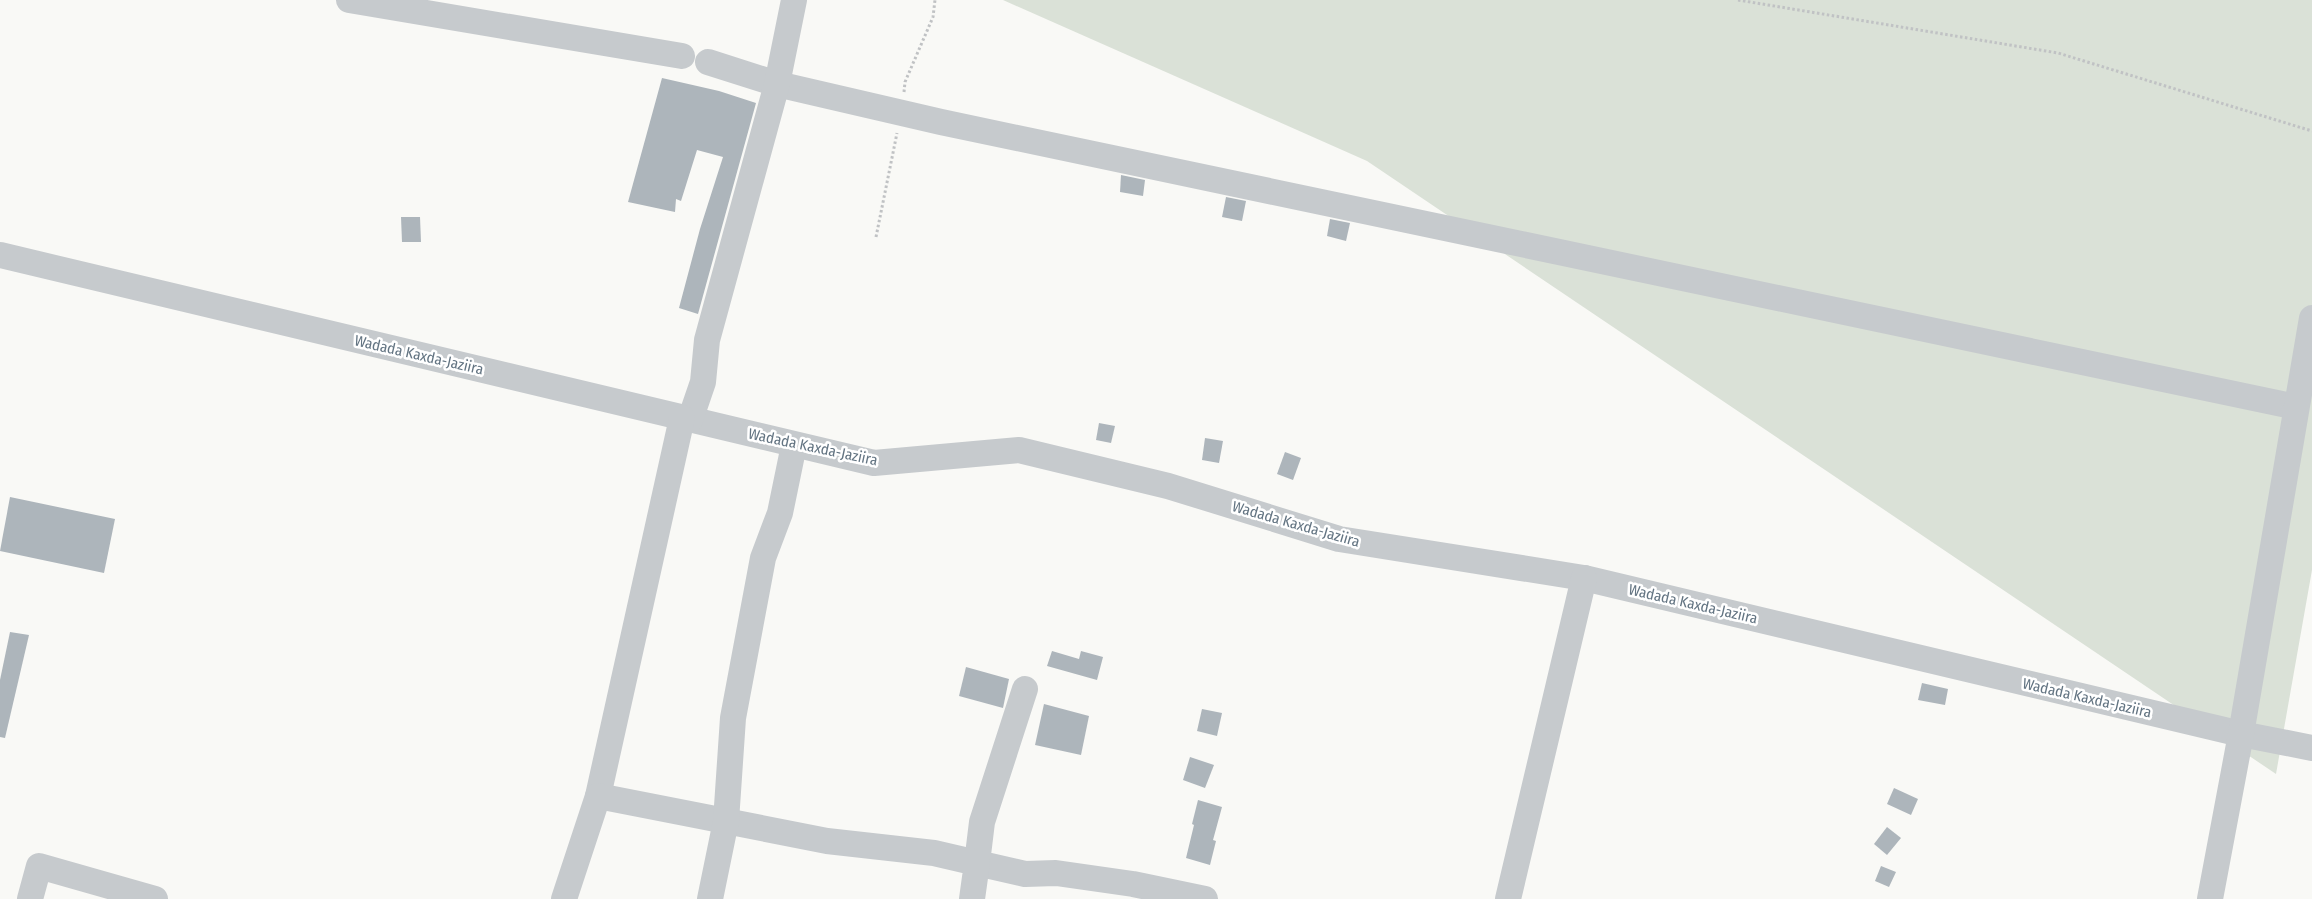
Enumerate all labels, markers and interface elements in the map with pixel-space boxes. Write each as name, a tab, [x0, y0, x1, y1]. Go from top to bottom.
street label: Wadada Kaxda-Jaziira	[353, 331, 485, 379]
street label: Wadada Kaxda-Jaziira	[747, 425, 879, 469]
street label: Wadada Kaxda-Jaziira	[1230, 497, 1362, 551]
street label: Wadada Kaxda-Jaziira	[1627, 580, 1759, 628]
street label: Wadada Kaxda-Jaziira	[2021, 674, 2153, 722]

